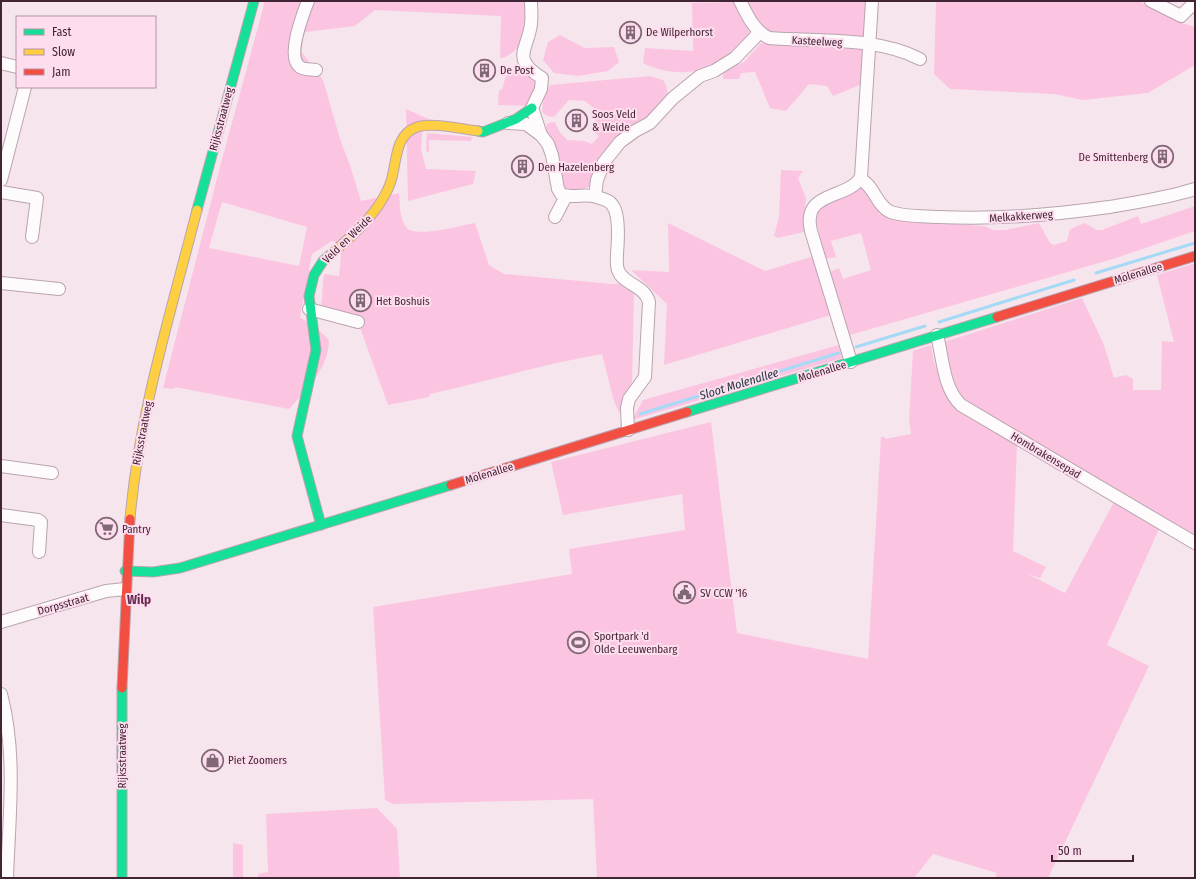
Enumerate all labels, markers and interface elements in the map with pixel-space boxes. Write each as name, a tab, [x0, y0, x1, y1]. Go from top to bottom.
legend	[16, 16, 156, 88]
building icon: De Wilperhorst	[617, 19, 643, 45]
text: Fast	[52, 25, 71, 39]
place label: De Wilperhorst	[646, 26, 713, 39]
street label: Kasteelweg	[791, 34, 843, 49]
text: Slow	[52, 45, 75, 59]
building icon: De Post	[472, 57, 498, 83]
place label: De Post	[500, 64, 534, 77]
text: Jam	[52, 65, 70, 79]
street label: Rijksstraatweg	[207, 85, 236, 152]
building icon: Soos Veld & Weide	[564, 107, 590, 133]
place label: Soos Veld & Weide	[592, 108, 636, 134]
building icon: De Smittenberg	[1150, 144, 1176, 170]
place label: De Smittenberg	[1079, 151, 1149, 164]
building icon: Den Hazelenberg	[509, 154, 535, 180]
place label: Den Hazelenberg	[538, 161, 615, 174]
street label: Melkakkerweg	[989, 208, 1054, 225]
street label: Veld en Weide	[320, 213, 375, 266]
street label: Molenallee	[1113, 260, 1164, 287]
building icon: Het Boshuis	[348, 288, 374, 314]
place label: Het Boshuis	[376, 295, 430, 308]
street label: Molenallee	[797, 358, 848, 385]
water label: Sloot Molenallee	[697, 365, 780, 403]
street label: Rijksstraatweg	[130, 399, 155, 466]
street label: Hombrakensepad	[1008, 429, 1083, 481]
street label: Molenallee	[464, 460, 515, 487]
supermarket icon: Pantry	[93, 516, 119, 542]
place label: Pantry	[122, 523, 151, 536]
public building icon: SV CCW '16	[672, 580, 698, 606]
place label: SV CCW '16	[700, 587, 748, 600]
street label: Dorpsstraat	[36, 591, 91, 618]
district label: Wilp	[127, 592, 151, 607]
sports icon: Sportpark 'd Olde Leeuwenbarg	[565, 629, 591, 655]
place label: Sportpark 'd Olde Leeuwenbarg	[594, 630, 678, 656]
street label: Rijksstraatweg	[116, 723, 129, 789]
shop icon: Piet Zoomers	[200, 747, 226, 773]
place label: Piet Zoomers	[228, 754, 287, 767]
scale bar	[1052, 837, 1133, 863]
text: 50 m	[1058, 844, 1082, 858]

